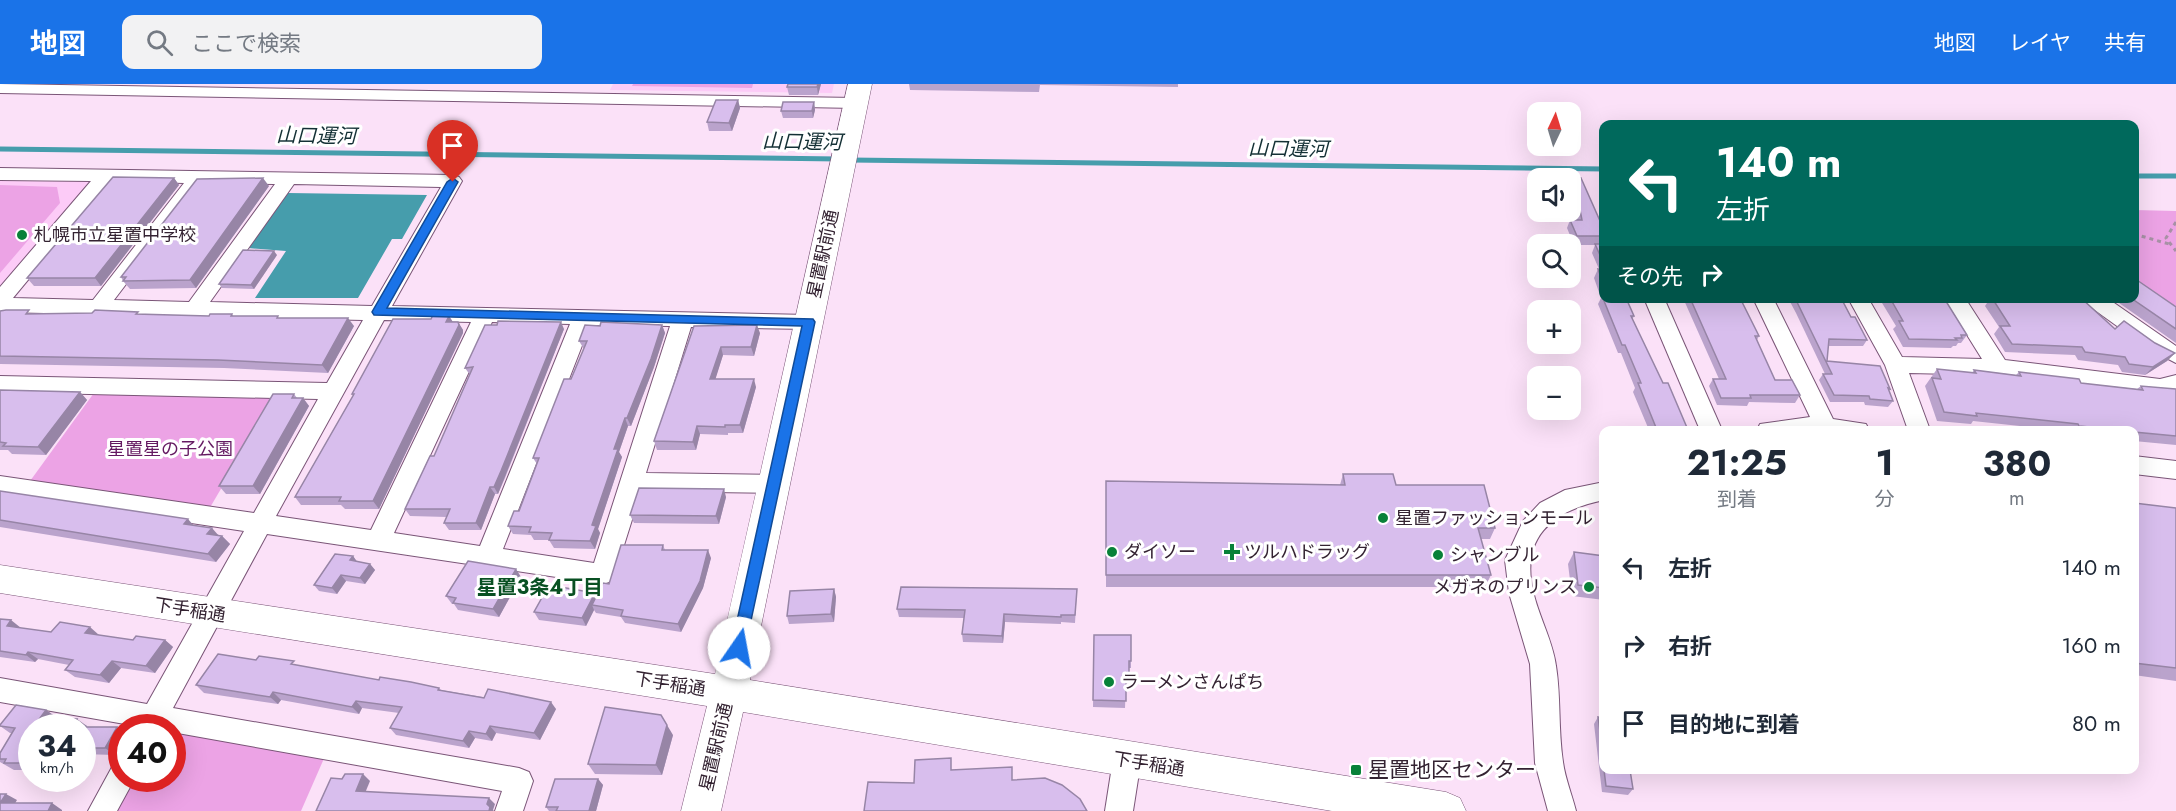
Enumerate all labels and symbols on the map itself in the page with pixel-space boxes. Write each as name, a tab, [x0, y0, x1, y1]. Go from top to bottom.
north arrow	[1527, 102, 1581, 156]
pin	[427, 120, 478, 182]
water label: 山口運河	[276, 121, 360, 151]
water label: 山口運河	[762, 127, 846, 157]
water label: 山口運河	[1248, 134, 1332, 164]
street label: 星置駅前通	[801, 207, 845, 301]
place label: 札幌市立星置中学校	[34, 222, 196, 248]
marker: 札幌市立星置中学校	[15, 228, 29, 242]
park label: 星置星の子公園	[107, 436, 233, 462]
place label: 星置ファッションモール	[1395, 505, 1593, 531]
marker: 星置ファッションモール	[1376, 511, 1390, 525]
place label: ダイソー	[1124, 539, 1196, 565]
place label: ツルハドラッグ	[1244, 539, 1370, 565]
place label: シャンブル	[1450, 542, 1539, 568]
marker: ダイソー	[1105, 545, 1119, 559]
marker: ツルハドラッグ	[1225, 545, 1239, 559]
marker: シャンブル	[1431, 548, 1445, 562]
district label: 星置3条4丁目	[477, 573, 603, 602]
place label: メガネのプリンス	[1433, 574, 1577, 600]
marker: メガネのプリンス	[1582, 580, 1596, 594]
street label: 下手稲通	[152, 592, 228, 628]
position arrow	[707, 616, 771, 680]
street label: 下手稲通	[632, 666, 708, 702]
place label: ラーメンさんぱち	[1121, 669, 1264, 695]
marker: ラーメンさんぱち	[1102, 675, 1116, 689]
street label: 星置駅前通	[693, 700, 739, 794]
speed limit sign: 40	[108, 714, 186, 792]
street label: 下手稲通	[1111, 746, 1187, 782]
place label: 星置地区センター	[1368, 755, 1536, 785]
marker: 星置地区センター	[1349, 763, 1363, 777]

